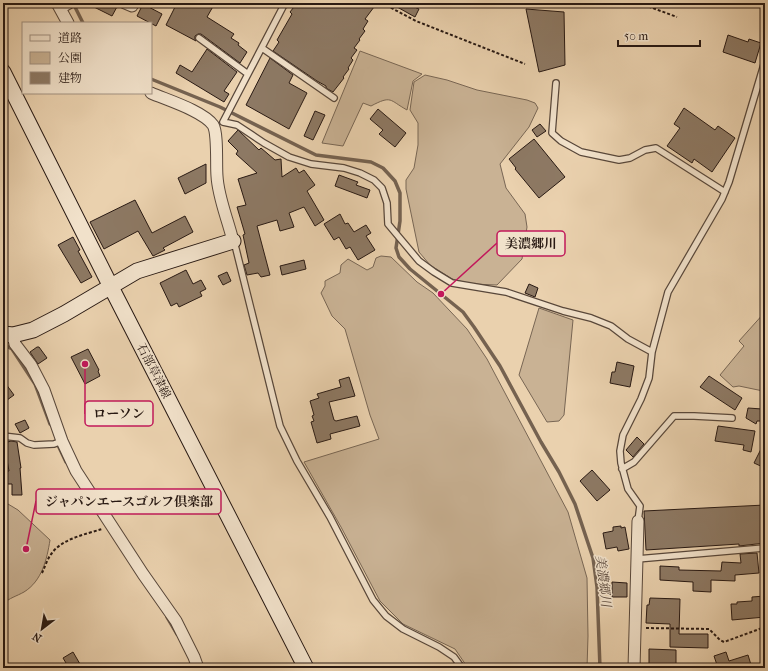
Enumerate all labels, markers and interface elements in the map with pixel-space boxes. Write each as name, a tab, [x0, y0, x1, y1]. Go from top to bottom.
legend	[22, 22, 152, 94]
scale bar	[618, 22, 700, 48]
text: 50 m	[624, 29, 648, 43]
text: 道路	[58, 31, 82, 45]
text: 公園	[58, 51, 82, 65]
text: 建物	[58, 71, 82, 85]
callout: 美濃郷川	[497, 231, 565, 256]
text: 美濃郷川	[505, 236, 557, 251]
street label: 石部草津線	[134, 341, 174, 401]
callout: ローソン	[85, 401, 153, 426]
text: ローソン	[93, 406, 145, 421]
callout: ジャパンエースゴルフ倶楽部	[36, 489, 221, 514]
text: ジャパンエースゴルフ倶楽部	[45, 494, 213, 509]
water label: 美濃郷川	[593, 554, 614, 610]
north arrow	[22, 609, 62, 649]
text: N	[30, 629, 44, 645]

